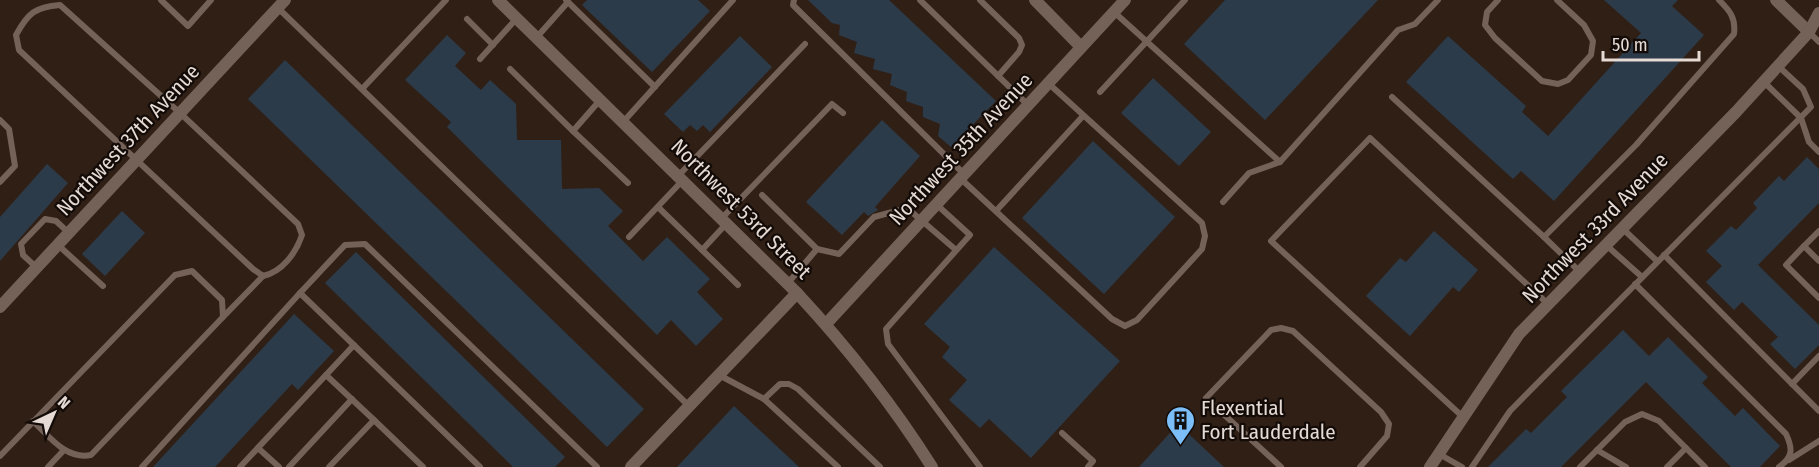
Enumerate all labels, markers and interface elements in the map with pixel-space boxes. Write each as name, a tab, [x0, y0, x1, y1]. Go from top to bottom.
scale bar	[1603, 24, 1699, 62]
text: 50 m	[1612, 34, 1648, 56]
street label: Northwest 37th Avenue	[51, 59, 205, 221]
street label: Northwest 35th Avenue	[884, 67, 1038, 231]
street label: Northwest 53rd Street	[666, 134, 817, 285]
street label: Northwest 33rd Avenue	[1517, 147, 1673, 309]
north arrow	[24, 383, 84, 443]
text: N	[54, 392, 74, 413]
place label: Flexential Fort Lauderdale	[1201, 395, 1336, 445]
building icon: Flexential Fort Lauderdale	[1164, 404, 1196, 446]

